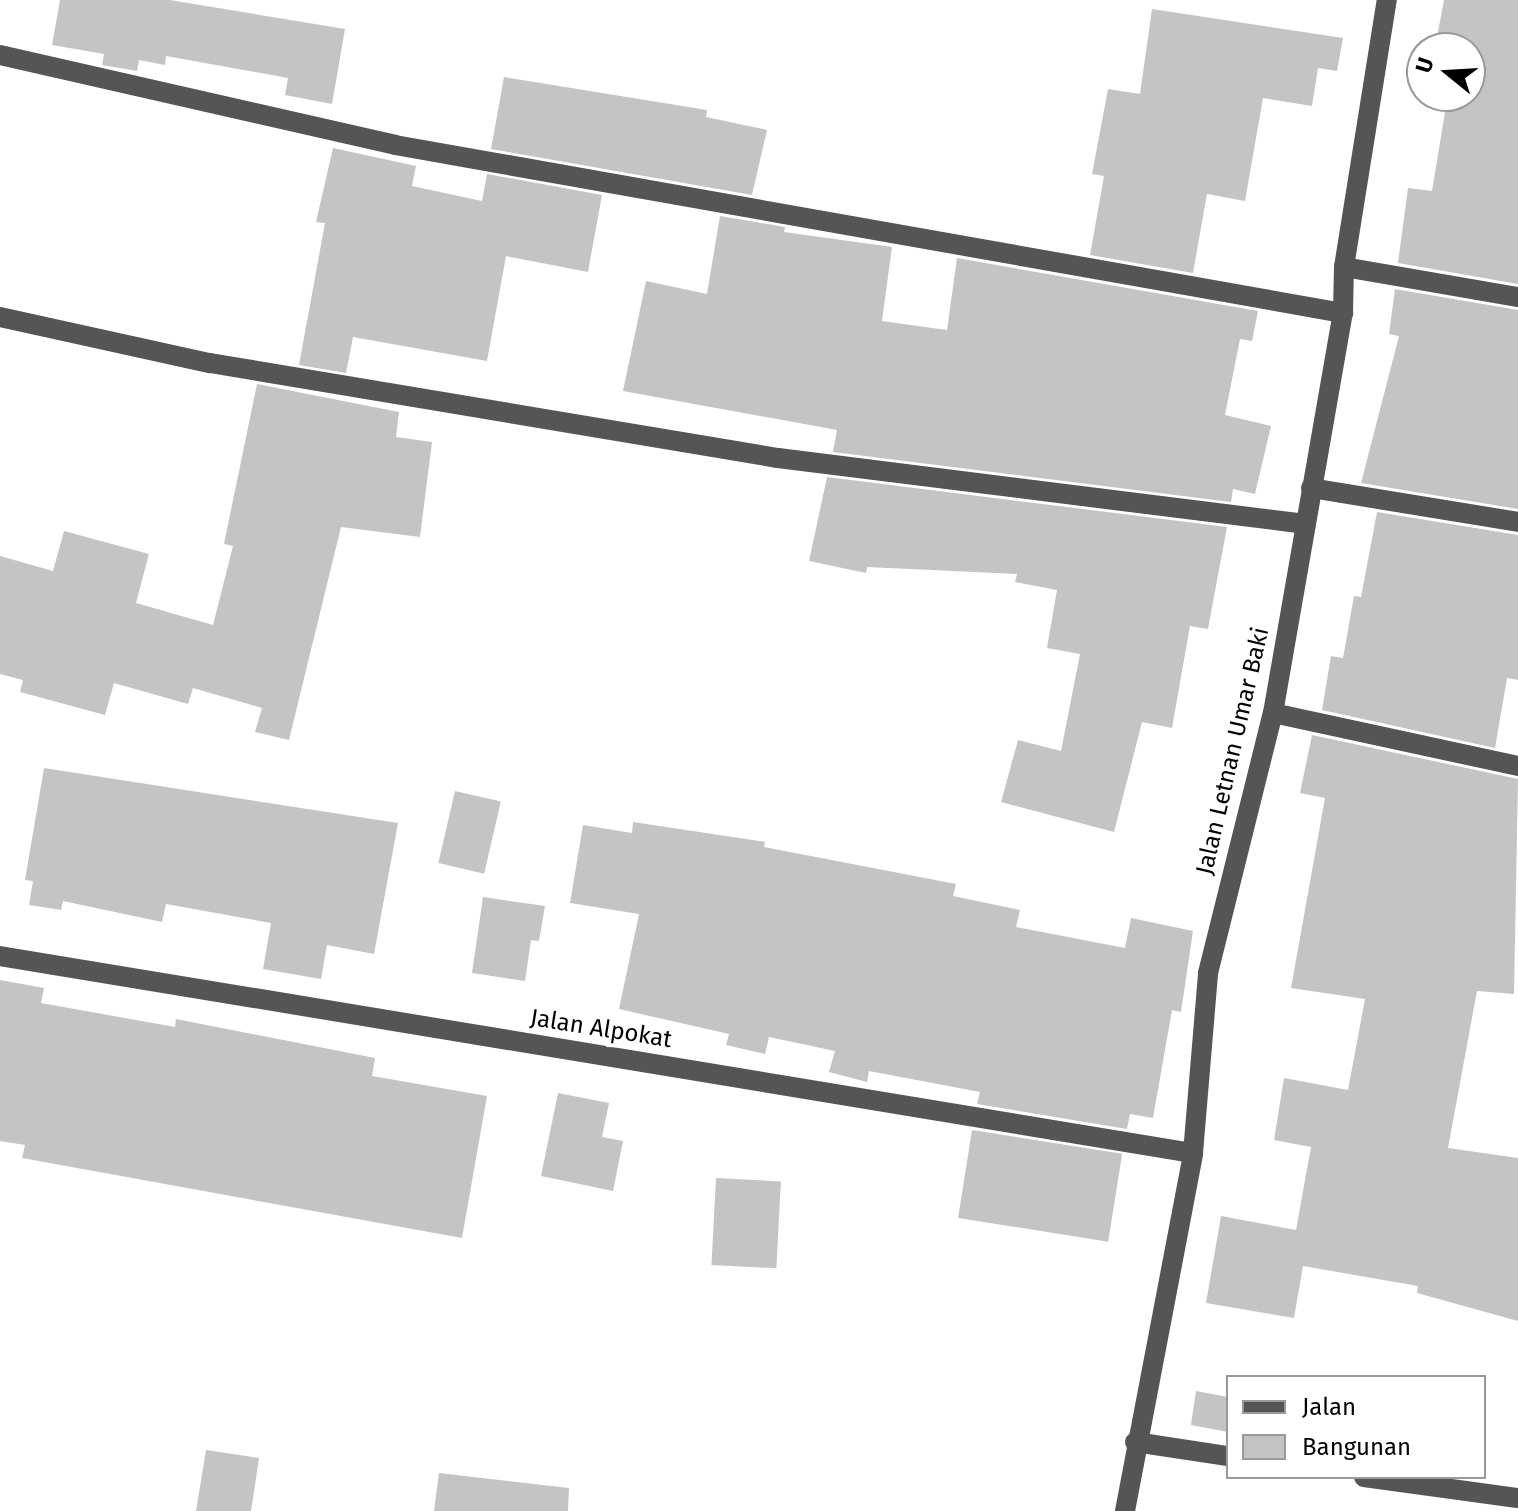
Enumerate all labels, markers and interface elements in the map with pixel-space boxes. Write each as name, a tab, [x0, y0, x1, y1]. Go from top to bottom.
north arrow	[1406, 32, 1486, 112]
text: U	[1410, 54, 1440, 76]
street label: Jalan Letnan Umar Baki	[1191, 624, 1275, 878]
street label: Jalan Alpokat	[528, 1004, 674, 1054]
legend	[1226, 1375, 1486, 1479]
text: Jalan	[1302, 1393, 1356, 1421]
text: Bangunan	[1302, 1433, 1411, 1461]

